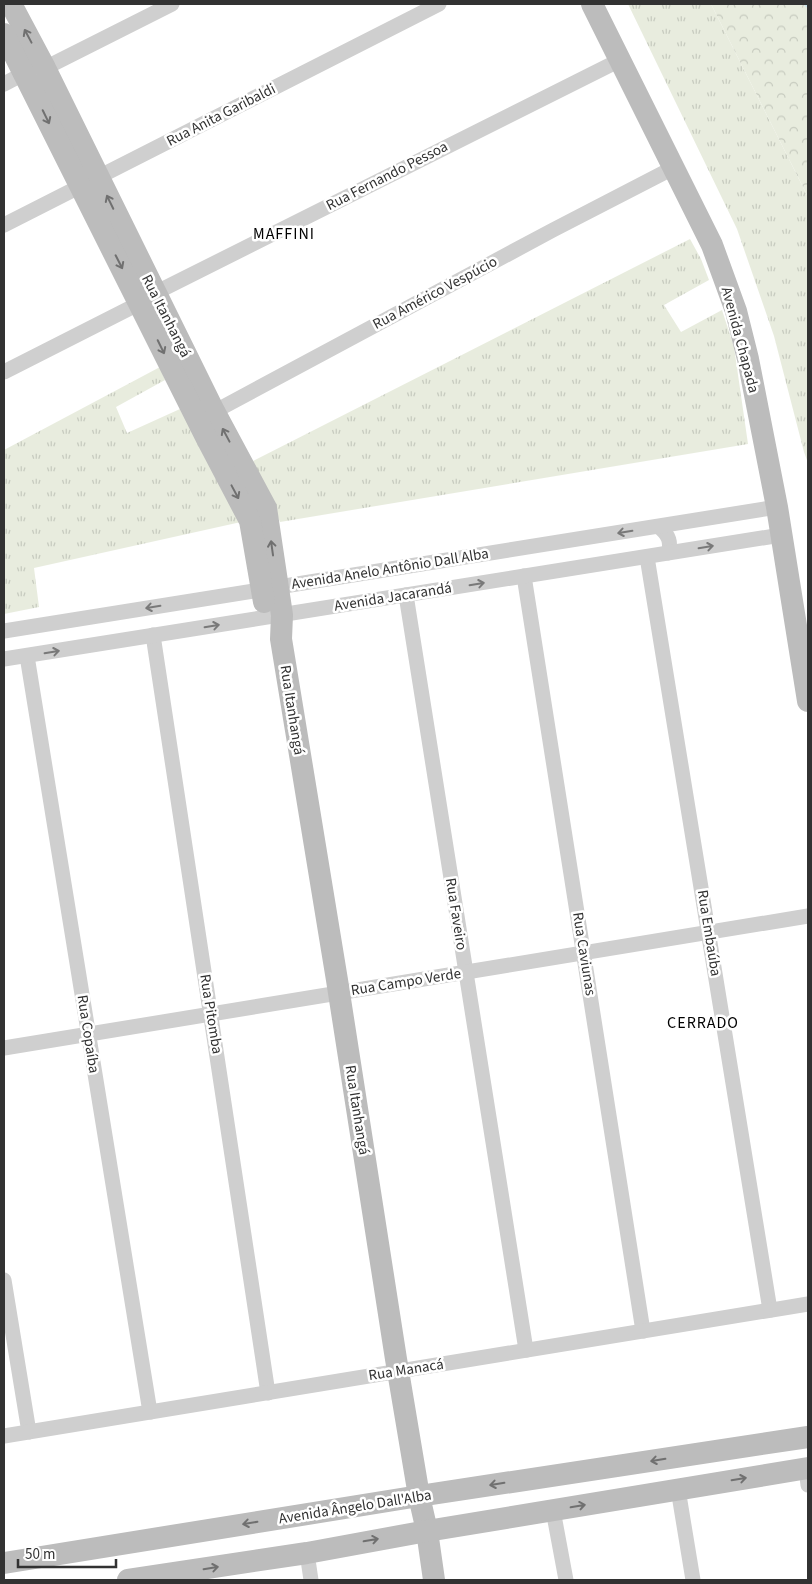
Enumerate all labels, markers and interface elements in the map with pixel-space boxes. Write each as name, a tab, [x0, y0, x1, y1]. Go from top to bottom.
one-way arrow	[23, 28, 33, 43]
street label: Rua Anita Garibaldi	[163, 78, 279, 152]
one-way arrow	[42, 109, 51, 124]
street label: Rua Fernando Pessoa	[322, 136, 452, 216]
one-way arrow	[105, 195, 114, 210]
district label: MAFFINI	[253, 223, 315, 245]
street label: Rua Américo Vespúcio	[369, 251, 501, 335]
one-way arrow	[115, 254, 124, 269]
street label: Rua Itanhangá	[136, 271, 196, 361]
street label: Avenida Chapada	[716, 285, 764, 395]
one-way arrow	[157, 339, 166, 354]
one-way arrow	[221, 428, 231, 442]
one-way arrow	[231, 484, 240, 499]
one-way arrow	[617, 528, 633, 538]
one-way arrow	[267, 540, 277, 556]
one-way arrow	[698, 542, 714, 552]
street label: Avenida Anelo Antônio Dall Alba	[290, 543, 490, 595]
street label: Avenida Jacarandá	[333, 577, 453, 617]
one-way arrow	[468, 578, 484, 588]
one-way arrow	[146, 602, 162, 612]
one-way arrow	[204, 621, 220, 631]
one-way arrow	[44, 646, 60, 656]
street label: Rua Itanhangá	[275, 664, 309, 756]
street label: Rua Faveiro	[440, 876, 472, 952]
street label: Rua Embaúba	[692, 888, 726, 978]
street label: Rua Caviunas	[567, 911, 601, 997]
street label: Rua Campo Verde	[350, 963, 462, 1001]
street label: Rua Pitomba	[194, 973, 228, 1055]
street label: Rua Copaíba	[71, 993, 105, 1075]
district label: CERRADO	[667, 1012, 739, 1034]
street label: Rua Itanhangá	[340, 1064, 374, 1156]
street label: Rua Manacá	[367, 1354, 445, 1386]
one-way arrow	[650, 1455, 666, 1465]
one-way arrow	[730, 1474, 746, 1484]
one-way arrow	[489, 1480, 505, 1490]
street label: Avenida Ângelo Dall'Alba	[277, 1485, 433, 1529]
one-way arrow	[570, 1501, 586, 1511]
one-way arrow	[242, 1519, 258, 1529]
one-way arrow	[363, 1535, 379, 1545]
scale bar	[18, 1536, 115, 1568]
text: 50 m	[25, 1544, 55, 1565]
one-way arrow	[203, 1563, 219, 1573]

